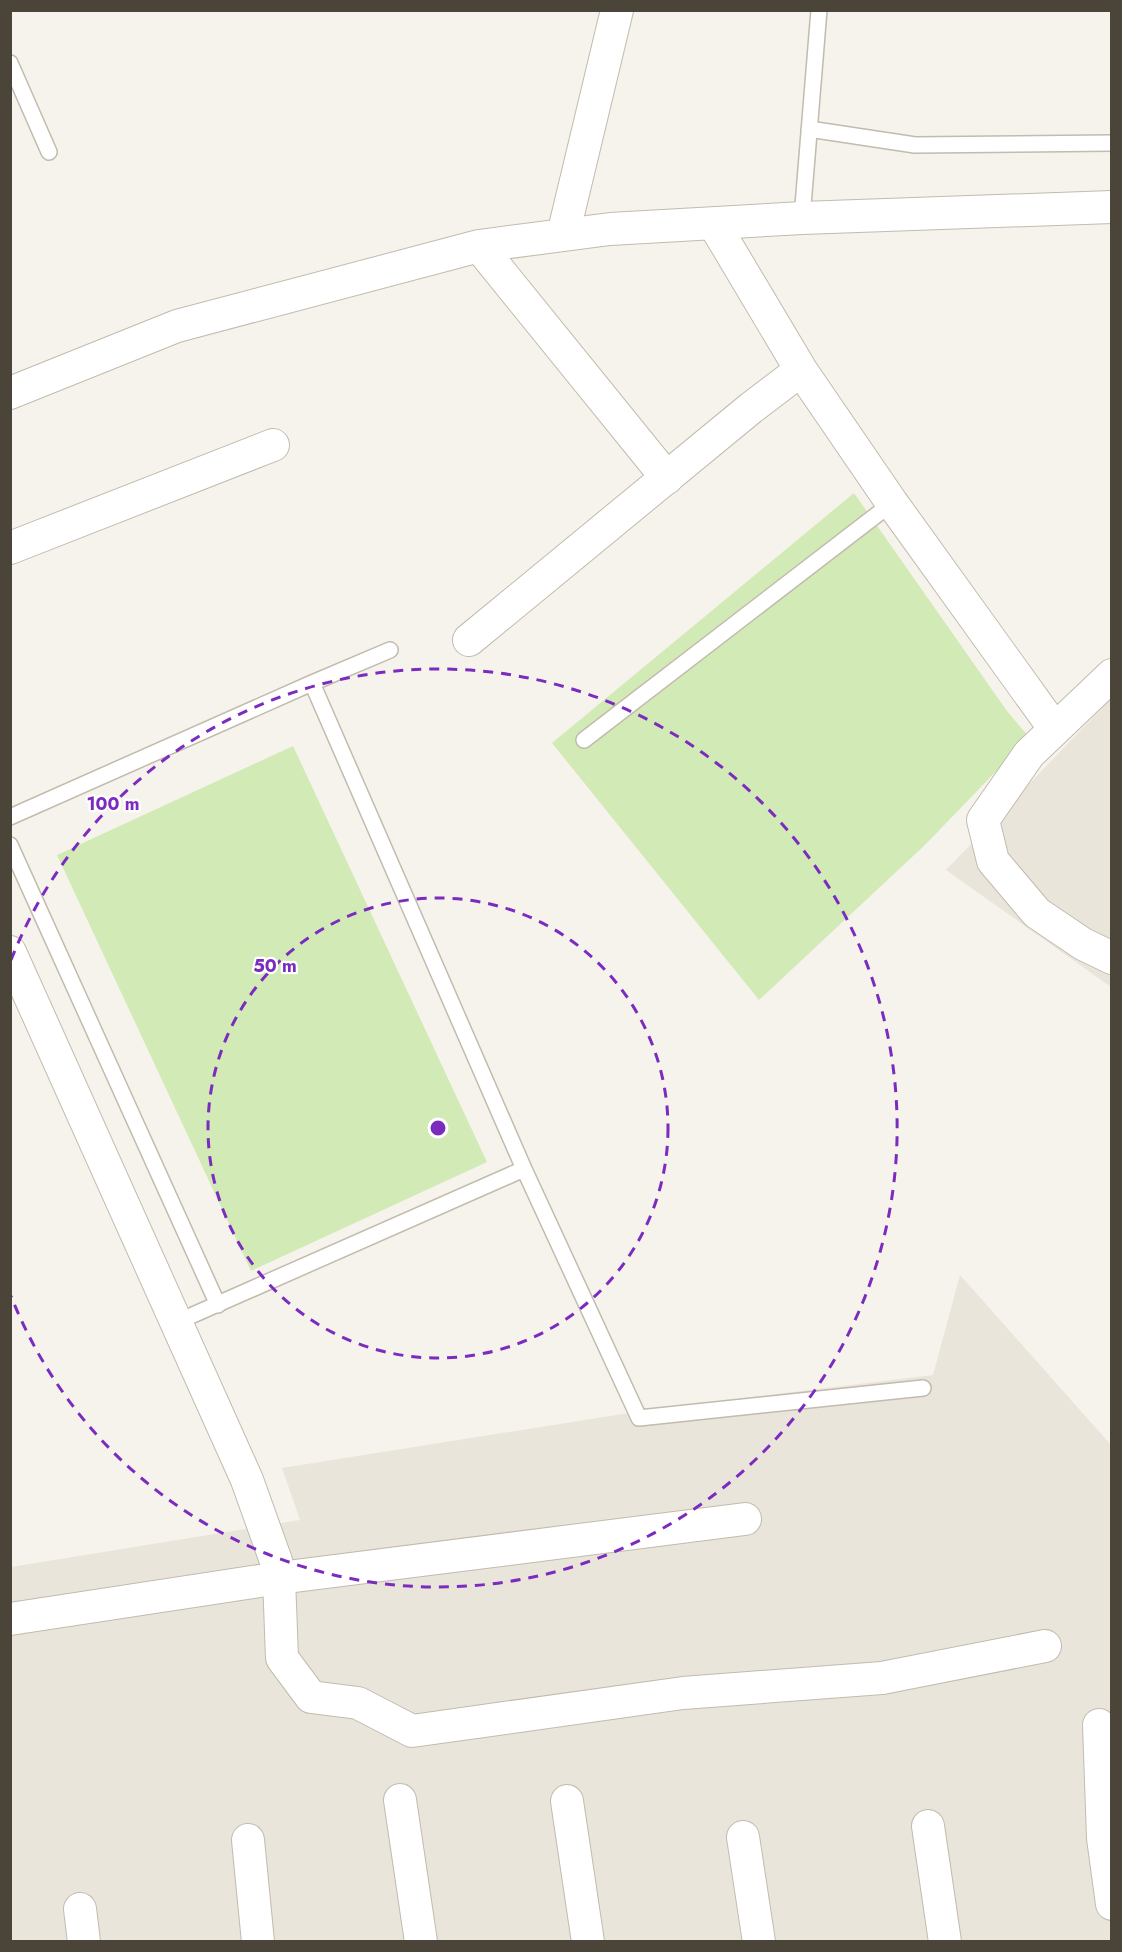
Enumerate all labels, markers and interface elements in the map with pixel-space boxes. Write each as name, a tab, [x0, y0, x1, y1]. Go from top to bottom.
text: 100 m	[86, 791, 140, 817]
text: 50 m	[253, 953, 297, 979]
centre of rings	[428, 1118, 448, 1138]

